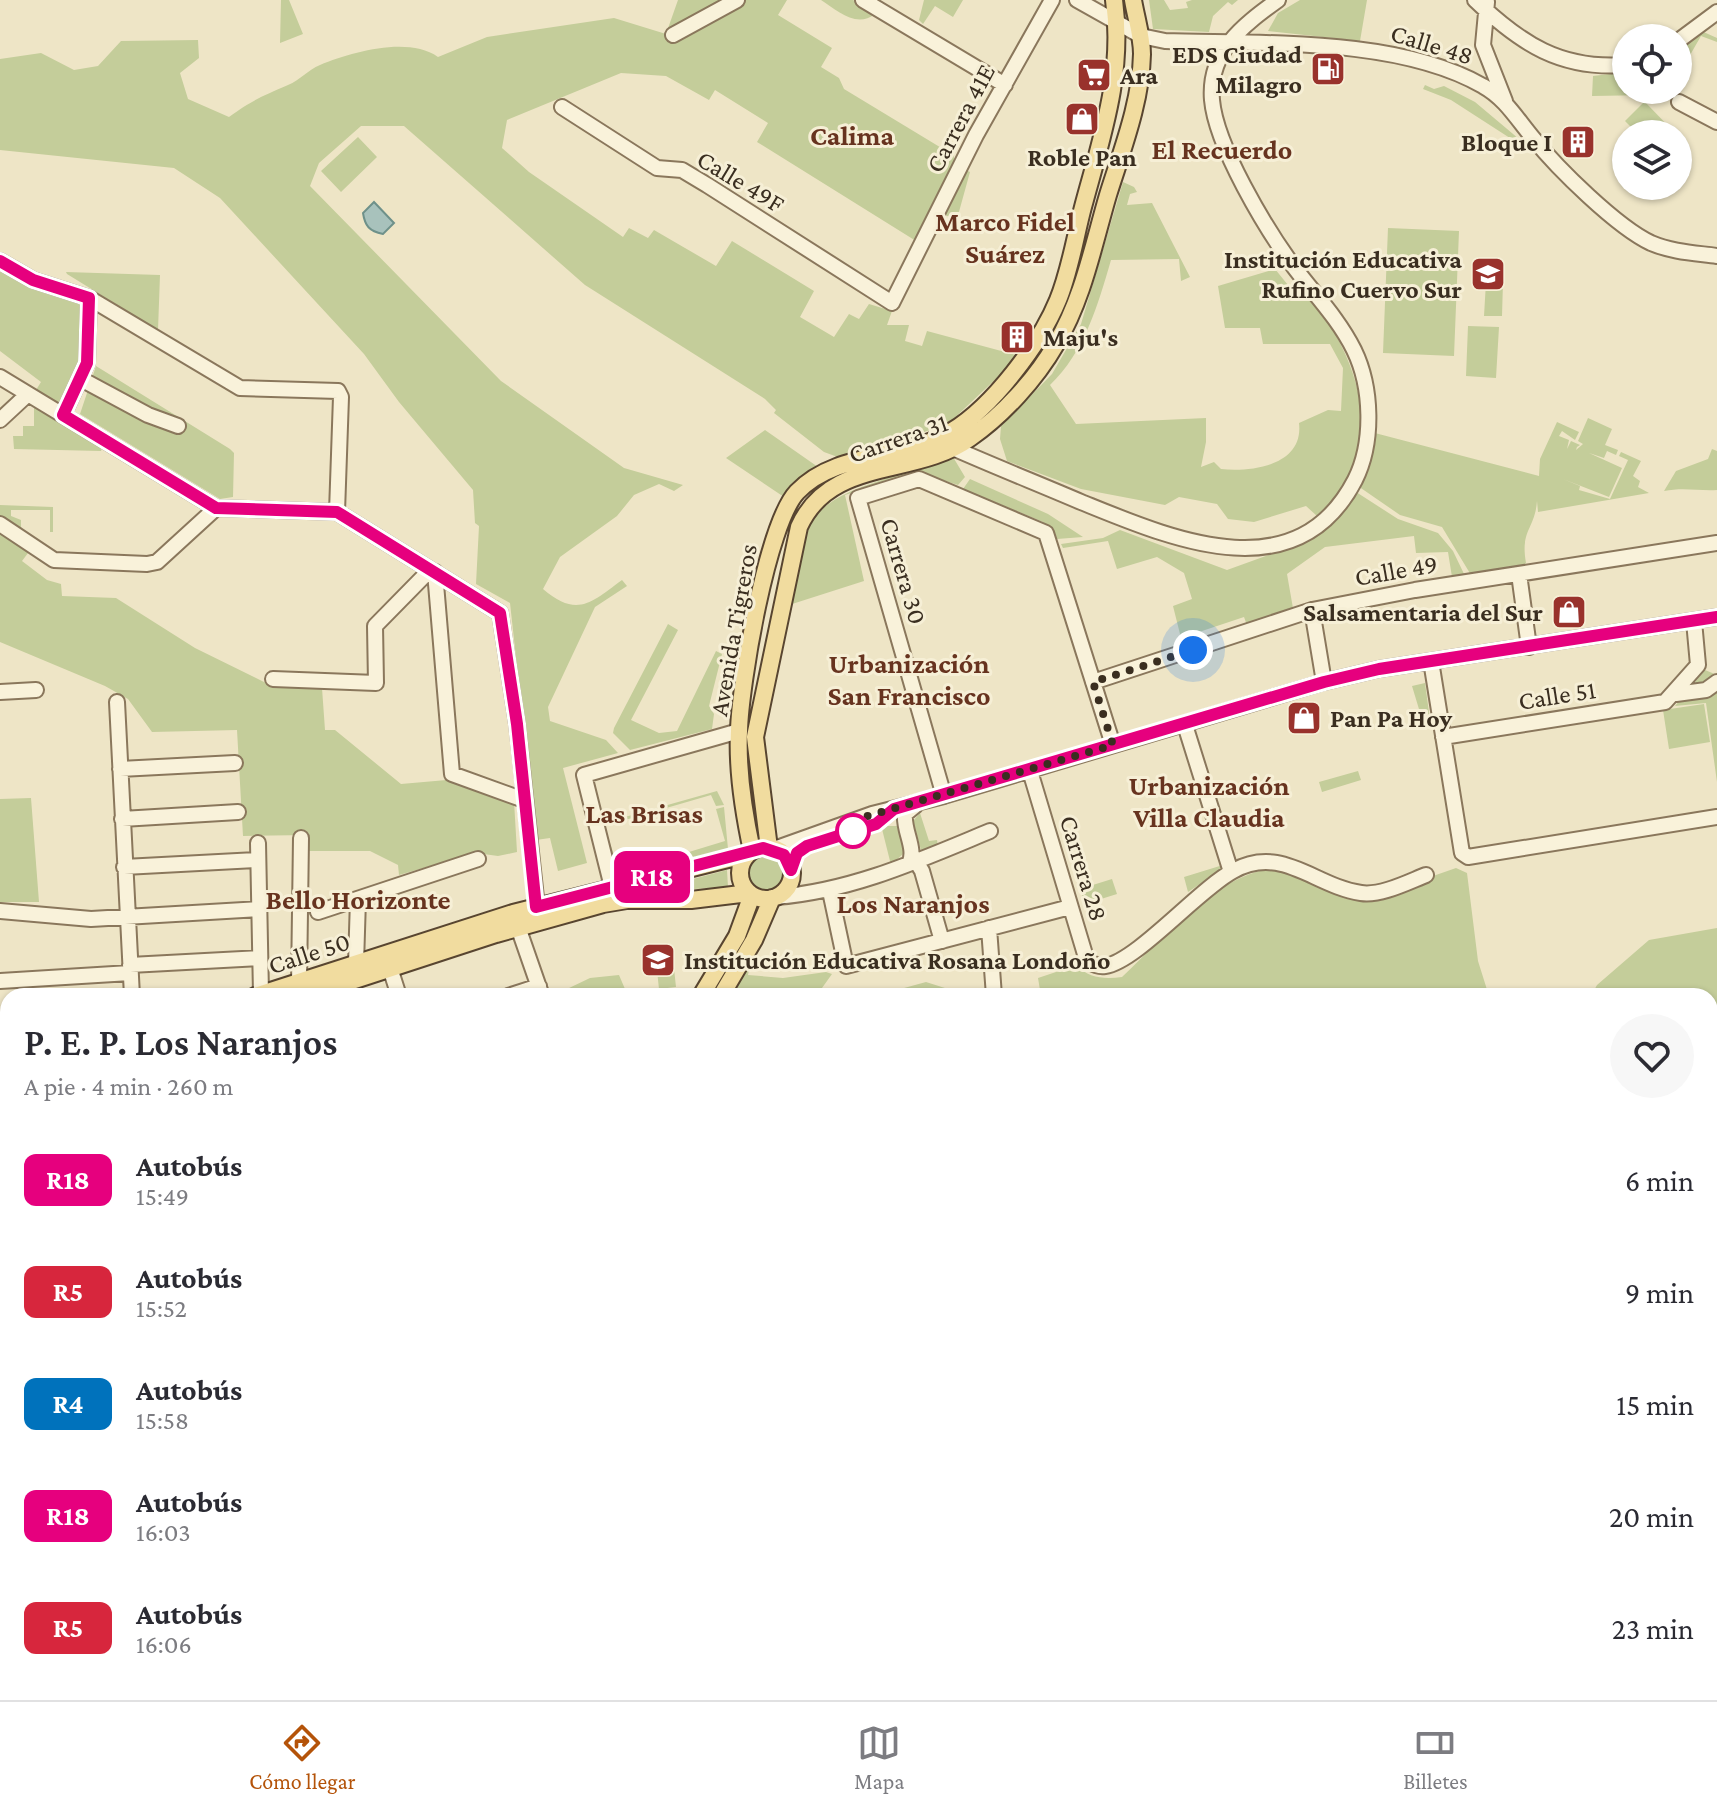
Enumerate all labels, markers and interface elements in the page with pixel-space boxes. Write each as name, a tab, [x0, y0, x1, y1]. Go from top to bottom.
street label: Calle 48	[1387, 18, 1476, 71]
map controls	[1612, 24, 1692, 200]
button: locate	[1612, 24, 1692, 104]
place label: EDS Ciudad Milagro	[1172, 40, 1302, 99]
fuel station icon: EDS Ciudad Milagro	[1309, 50, 1347, 88]
supermarket icon: Ara	[1075, 56, 1113, 94]
street label: Carrera 41E	[920, 59, 1001, 177]
place label: Ara	[1119, 61, 1158, 90]
shop icon: Roble Pan	[1063, 100, 1101, 138]
district label: Calima	[810, 120, 894, 151]
button: layers	[1612, 120, 1692, 200]
building icon: Bloque I	[1559, 123, 1597, 161]
place label: Bloque I	[1461, 128, 1552, 157]
district label: El Recuerdo	[1152, 134, 1292, 165]
place label: Roble Pan	[1027, 143, 1137, 172]
street label: Calle 49F	[692, 144, 790, 219]
district label: Marco Fidel Suárez	[935, 206, 1075, 269]
place label: Institución Educativa Rufino Cuervo Sur	[1224, 245, 1463, 304]
school or university icon: Institución Educativa Rufino Cuervo Sur	[1469, 255, 1507, 293]
building icon: Maju's	[998, 318, 1036, 356]
place label: Maju's	[1043, 323, 1118, 352]
street label: Carrera 31	[845, 408, 952, 469]
street label: Carrera 30	[875, 515, 933, 628]
street label: Avenida Tigreros	[704, 542, 763, 718]
street label: Calle 49	[1352, 549, 1440, 592]
shop icon: Salsamentaria del Sur	[1550, 593, 1588, 631]
place label: Salsamentaria del Sur	[1303, 598, 1544, 627]
your location	[1173, 630, 1213, 670]
district label: Urbanización San Francisco	[828, 648, 990, 711]
street label: Calle 51	[1516, 675, 1598, 716]
shop icon: Pan Pa Hoy	[1285, 699, 1323, 737]
place label: Pan Pa Hoy	[1330, 704, 1453, 733]
district label: Urbanización Villa Claudia	[1128, 770, 1290, 833]
district label: Las Brisas	[585, 798, 703, 829]
street label: Carrera 28	[1054, 812, 1113, 924]
unlabelled marker	[836, 814, 870, 848]
line badge: R18	[606, 851, 698, 903]
text: R18	[630, 861, 674, 892]
district label: Bello Horizonte	[265, 884, 451, 915]
district label: Los Naranjos	[836, 888, 990, 919]
street label: Calle 50	[265, 927, 354, 980]
school or university icon: Institución Educativa Rosana Londoño	[639, 941, 677, 979]
place label: Institución Educativa Rosana Londoño	[684, 946, 1110, 975]
button: heart	[1610, 1014, 1694, 1098]
text: P. E. P. Los Naranjos	[24, 1021, 337, 1063]
text: A pie · 4 min · 260 m	[24, 1072, 233, 1101]
text: Autobús	[136, 1149, 242, 1182]
text: R18	[46, 1164, 90, 1195]
text: 6 min	[1625, 1164, 1694, 1197]
text: 15:49	[136, 1182, 189, 1211]
text: Autobús	[136, 1261, 242, 1294]
text: R5	[53, 1276, 83, 1307]
text: 9 min	[1625, 1276, 1694, 1309]
text: 15:52	[136, 1294, 187, 1323]
text: Autobús	[136, 1373, 242, 1406]
text: R4	[52, 1388, 84, 1419]
text: 15 min	[1616, 1388, 1694, 1421]
text: 15:58	[136, 1406, 189, 1435]
text: Autobús	[136, 1485, 242, 1518]
text: R18	[46, 1500, 90, 1531]
text: 20 min	[1609, 1500, 1694, 1533]
text: 16:03	[136, 1518, 191, 1547]
text: Autobús	[136, 1597, 242, 1630]
text: R5	[53, 1612, 83, 1643]
text: 23 min	[1612, 1612, 1694, 1645]
text: 16:06	[136, 1630, 192, 1659]
tab: Cómo llegar	[249, 1721, 356, 1794]
tab: Mapa	[854, 1721, 904, 1794]
tab: Billetes	[1403, 1721, 1468, 1794]

